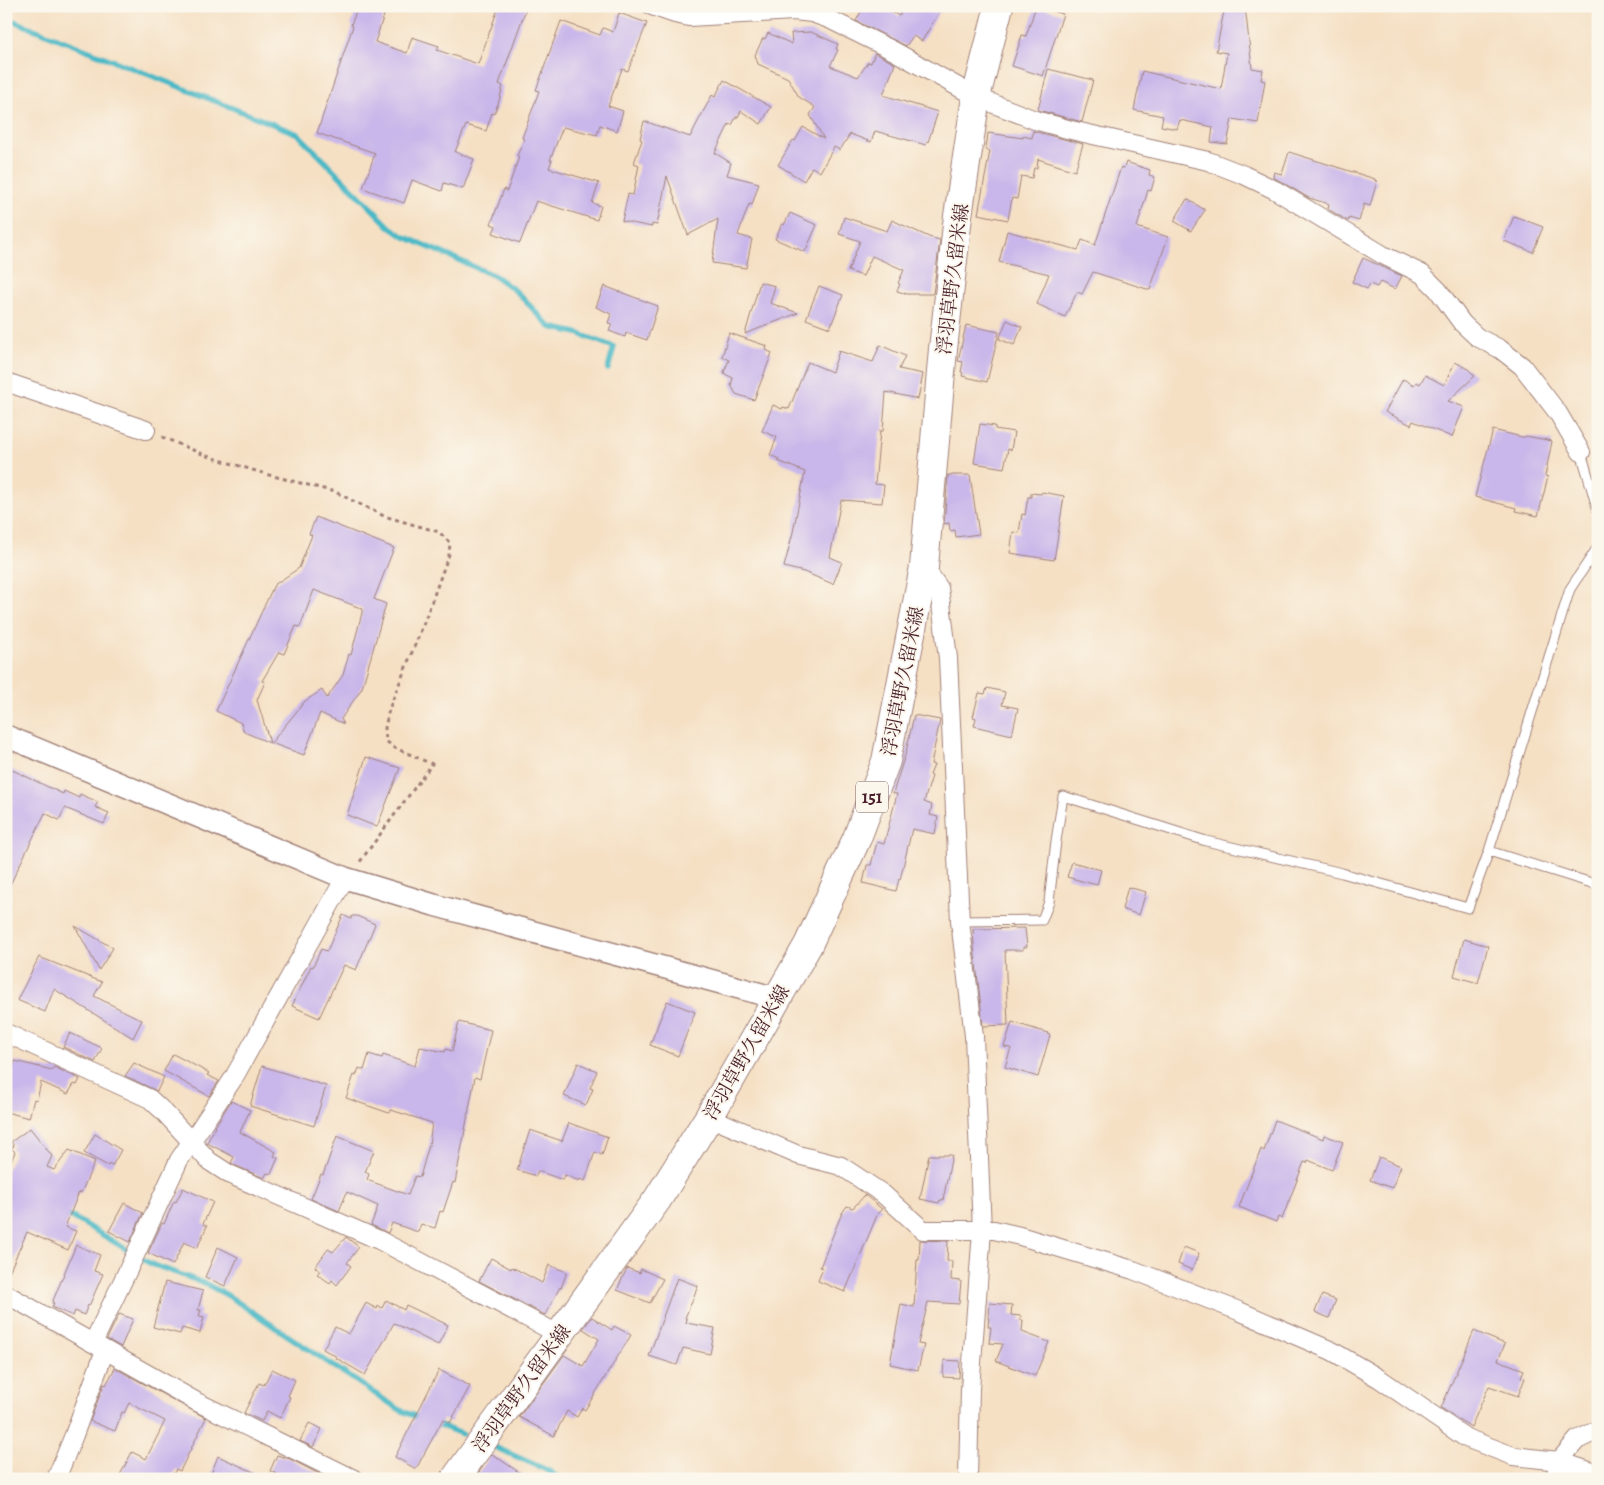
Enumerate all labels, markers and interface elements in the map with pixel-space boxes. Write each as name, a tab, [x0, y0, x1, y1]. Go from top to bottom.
street label: 浮羽草野久留米線	[931, 202, 975, 356]
street label: 浮羽草野久留米線	[876, 604, 930, 758]
road number: 151	[856, 782, 888, 812]
street label: 浮羽草野久留米線	[698, 980, 796, 1125]
street label: 浮羽草野久留米線	[467, 1319, 577, 1458]

